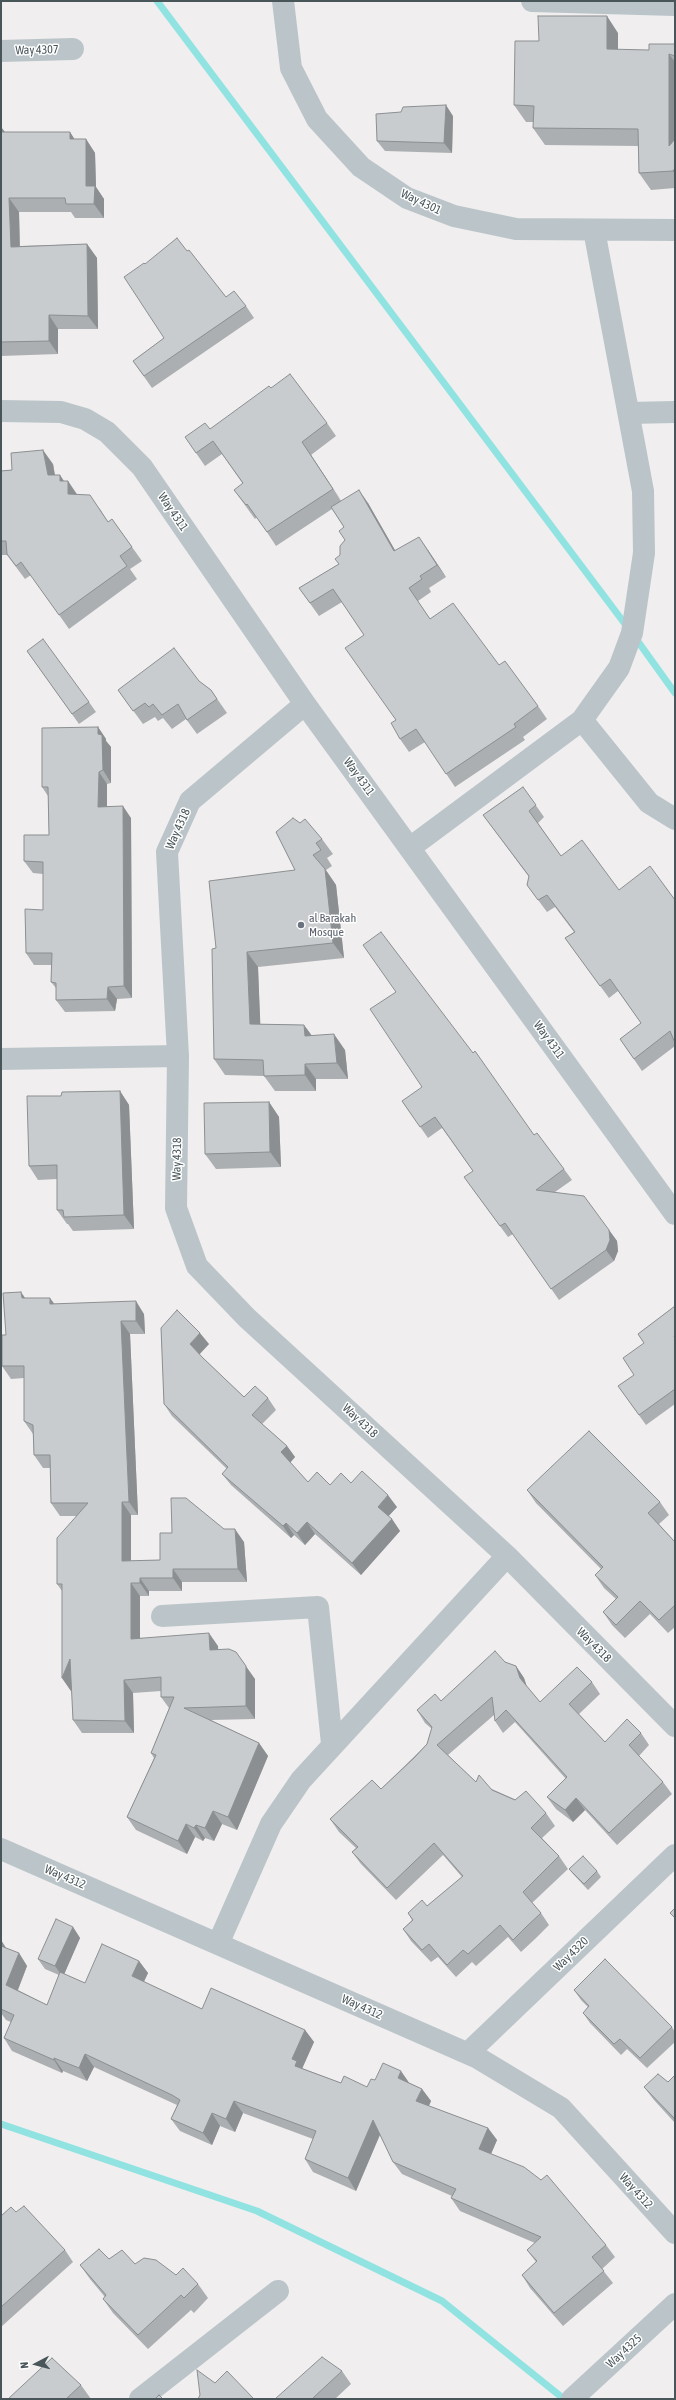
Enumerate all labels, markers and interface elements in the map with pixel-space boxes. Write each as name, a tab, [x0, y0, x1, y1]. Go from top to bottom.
street label: Way 4307	[15, 42, 59, 58]
street label: Way 4301	[398, 186, 444, 218]
street label: Way 4311	[155, 490, 191, 534]
street label: Way 4311	[341, 755, 377, 799]
street label: Way 4318	[163, 806, 193, 852]
place label: al Barakah Mosque	[309, 911, 356, 939]
marker: al Barakah Mosque	[296, 920, 306, 930]
street label: Way 4311	[531, 1018, 567, 1062]
street label: Way 4318	[169, 1137, 185, 1181]
street label: Way 4318	[339, 1401, 381, 1441]
street label: Way 4318	[574, 1625, 614, 1665]
street label: Way 4312	[42, 1862, 88, 1892]
street label: Way 4320	[551, 1934, 591, 1974]
street label: Way 4312	[339, 1992, 385, 2022]
street label: Way 4312	[616, 2170, 656, 2212]
street label: Way 4325	[603, 2331, 645, 2371]
north arrow	[16, 2344, 56, 2384]
text: N	[18, 2361, 30, 2369]

